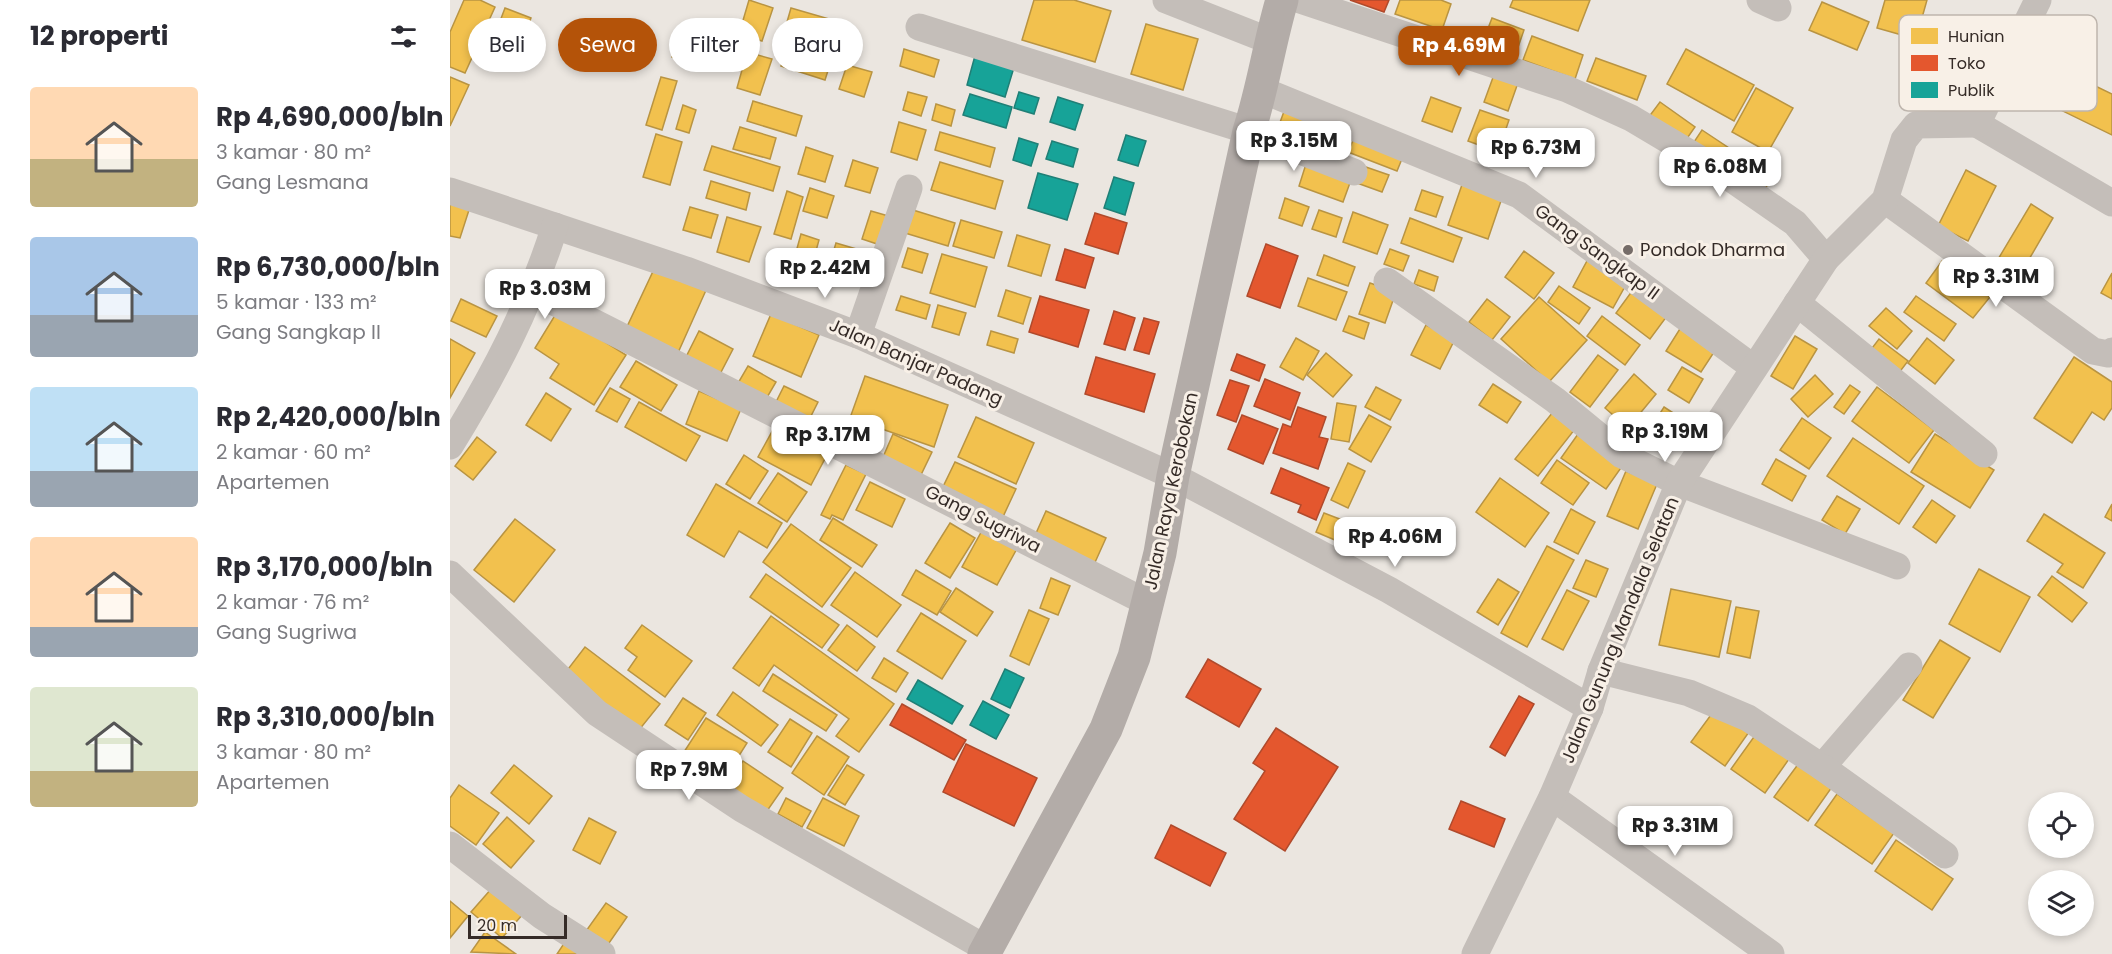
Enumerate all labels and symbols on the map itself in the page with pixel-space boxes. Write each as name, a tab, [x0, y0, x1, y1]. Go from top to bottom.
legend	[1899, 15, 2097, 111]
text: Hunian	[1948, 25, 2005, 48]
pin: Rp 4.69M	[1397, 26, 1521, 77]
text: Toko	[1948, 52, 1985, 75]
text: Publik	[1948, 79, 1995, 102]
pin: Rp 3.15M	[1232, 121, 1356, 172]
pin: Rp 6.73M	[1474, 128, 1598, 179]
pin: Rp 6.08M	[1658, 147, 1782, 198]
street label: Gang Sangkap II	[1530, 198, 1665, 305]
place label: Pondok Dharma	[1640, 237, 1785, 262]
marker: Pondok Dharma	[1621, 243, 1635, 257]
pin: Rp 2.42M	[763, 248, 887, 299]
pin: Rp 3.31M	[1934, 257, 2058, 308]
pin: Rp 3.03M	[483, 269, 607, 320]
street label: Jalan Banjar Padang	[825, 312, 1007, 411]
street label: Jalan Raya Kerobokan	[1137, 390, 1204, 592]
pin: Rp 3.19M	[1603, 412, 1727, 463]
pin: Rp 3.17M	[766, 415, 890, 466]
street label: Gang Sugriwa	[921, 479, 1045, 559]
street label: Jalan Gunung Mandala Selatan	[1555, 493, 1685, 767]
pin: Rp 4.06M	[1333, 517, 1457, 568]
pin: Rp 7.9M	[634, 750, 744, 801]
pin: Rp 3.31M	[1613, 806, 1737, 857]
scale bar	[468, 912, 567, 940]

